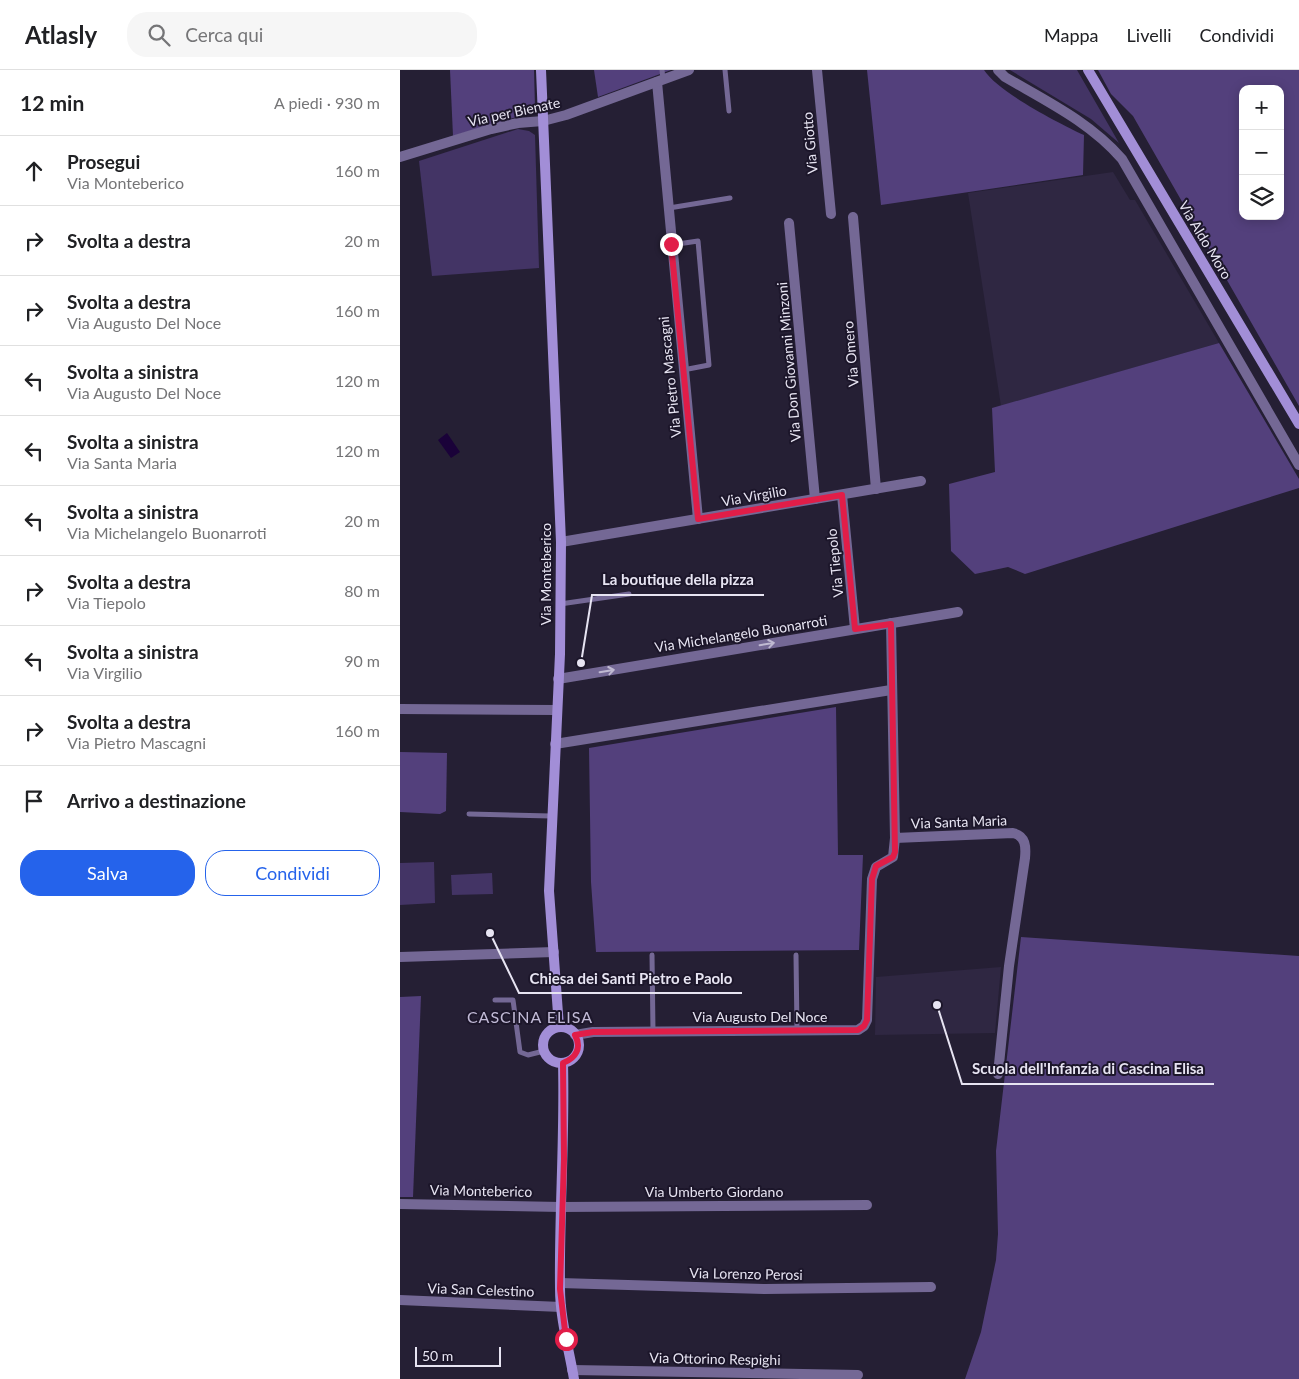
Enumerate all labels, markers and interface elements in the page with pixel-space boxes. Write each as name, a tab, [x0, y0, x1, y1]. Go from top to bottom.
search box	[127, 12, 477, 57]
text: Atlasly	[25, 20, 97, 49]
icon: search	[145, 21, 173, 49]
text: Cerca qui	[185, 23, 263, 46]
text: Mappa	[1044, 24, 1099, 46]
text: Livelli	[1127, 24, 1171, 46]
text: Condividi	[1199, 24, 1274, 46]
map controls	[1239, 85, 1284, 220]
button: +	[1239, 85, 1284, 130]
text: 12 min	[20, 90, 84, 115]
text: A piedi · 930 m	[274, 93, 380, 112]
street label: Via per Bienate	[466, 93, 561, 130]
street label: Via Giotto	[798, 111, 821, 175]
button: −	[1239, 130, 1284, 175]
text: Prosegui	[67, 150, 140, 173]
icon: ahead	[20, 157, 48, 185]
text: 160 m	[335, 161, 380, 180]
text: Via Monteberico	[67, 173, 184, 192]
button: layers	[1239, 175, 1284, 220]
street label: Via Aldo Moro	[1175, 197, 1236, 282]
icon: right	[20, 227, 48, 255]
text: Svolta a destra	[67, 229, 191, 252]
text: 20 m	[344, 231, 380, 250]
route end	[660, 233, 683, 256]
street label: Via Don Giovanni Minzoni	[773, 281, 804, 443]
text: Svolta a destra	[67, 290, 191, 313]
icon: right	[20, 297, 48, 325]
text: 160 m	[335, 301, 380, 320]
text: Via Augusto Del Noce	[67, 313, 221, 332]
street label: Via Pietro Mascagni	[655, 316, 684, 438]
street label: Via Omero	[839, 320, 862, 388]
text: Svolta a sinistra	[67, 360, 199, 383]
icon: left	[20, 367, 48, 395]
text: 120 m	[335, 371, 380, 390]
text: Via Augusto Del Noce	[67, 383, 221, 402]
text: Svolta a sinistra	[67, 430, 199, 453]
icon: left	[20, 437, 48, 465]
text: 120 m	[335, 441, 380, 460]
text: Via Santa Maria	[67, 453, 177, 472]
street label: Via Virgilio	[720, 481, 788, 510]
text: Svolta a sinistra	[67, 500, 199, 523]
icon: left	[20, 507, 48, 535]
text: 20 m	[344, 511, 380, 530]
text: Via Michelangelo Buonarroti	[67, 523, 267, 542]
street label: Via Monteberico	[537, 523, 554, 625]
street label: Via Tiepolo	[822, 528, 847, 598]
callout: La boutique della pizza	[592, 565, 764, 595]
text: Svolta a destra	[67, 570, 191, 593]
text: La boutique della pizza	[602, 570, 754, 588]
icon: right	[20, 577, 48, 605]
text: 80 m	[344, 581, 380, 600]
text: Via Tiepolo	[67, 593, 146, 612]
street label: Via Michelangelo Buonarroti	[653, 611, 829, 656]
one-way arrow	[758, 639, 774, 649]
text: Svolta a sinistra	[67, 640, 199, 663]
icon: left	[20, 647, 48, 675]
text: 90 m	[344, 651, 380, 670]
text: Via Virgilio	[67, 663, 142, 682]
one-way arrow	[598, 665, 614, 675]
text: Svolta a destra	[67, 710, 191, 733]
icon: right	[20, 717, 48, 745]
text: 160 m	[335, 721, 380, 740]
text: Via Pietro Mascagni	[67, 733, 206, 752]
icon: arrive	[20, 787, 48, 815]
text: Arrivo a destinazione	[67, 789, 246, 812]
street label: Via Santa Maria	[911, 811, 1007, 832]
button: Salva	[20, 850, 195, 896]
button: Condividi	[205, 850, 380, 896]
callout: Chiesa dei Santi Pietro e Paolo	[519, 963, 742, 993]
text: Chiesa dei Santi Pietro e Paolo	[530, 969, 733, 987]
district label: CASCINA ELISA	[467, 1007, 593, 1026]
street label: Via Augusto Del Noce	[693, 1008, 827, 1025]
callout: Scuola dell'Infanzia di Cascina Elisa	[962, 1054, 1214, 1084]
text: Scuola dell'Infanzia di Cascina Elisa	[972, 1059, 1204, 1077]
street label: Via Monteberico	[430, 1181, 532, 1200]
street label: Via Umberto Giordano	[645, 1183, 783, 1200]
street label: Via Lorenzo Perosi	[689, 1264, 803, 1283]
street label: Via San Celestino	[427, 1279, 535, 1300]
route start	[555, 1328, 578, 1351]
scale bar	[415, 1344, 501, 1367]
text: 50 m	[422, 1347, 453, 1364]
street label: Via Ottorino Respighi	[649, 1349, 781, 1368]

